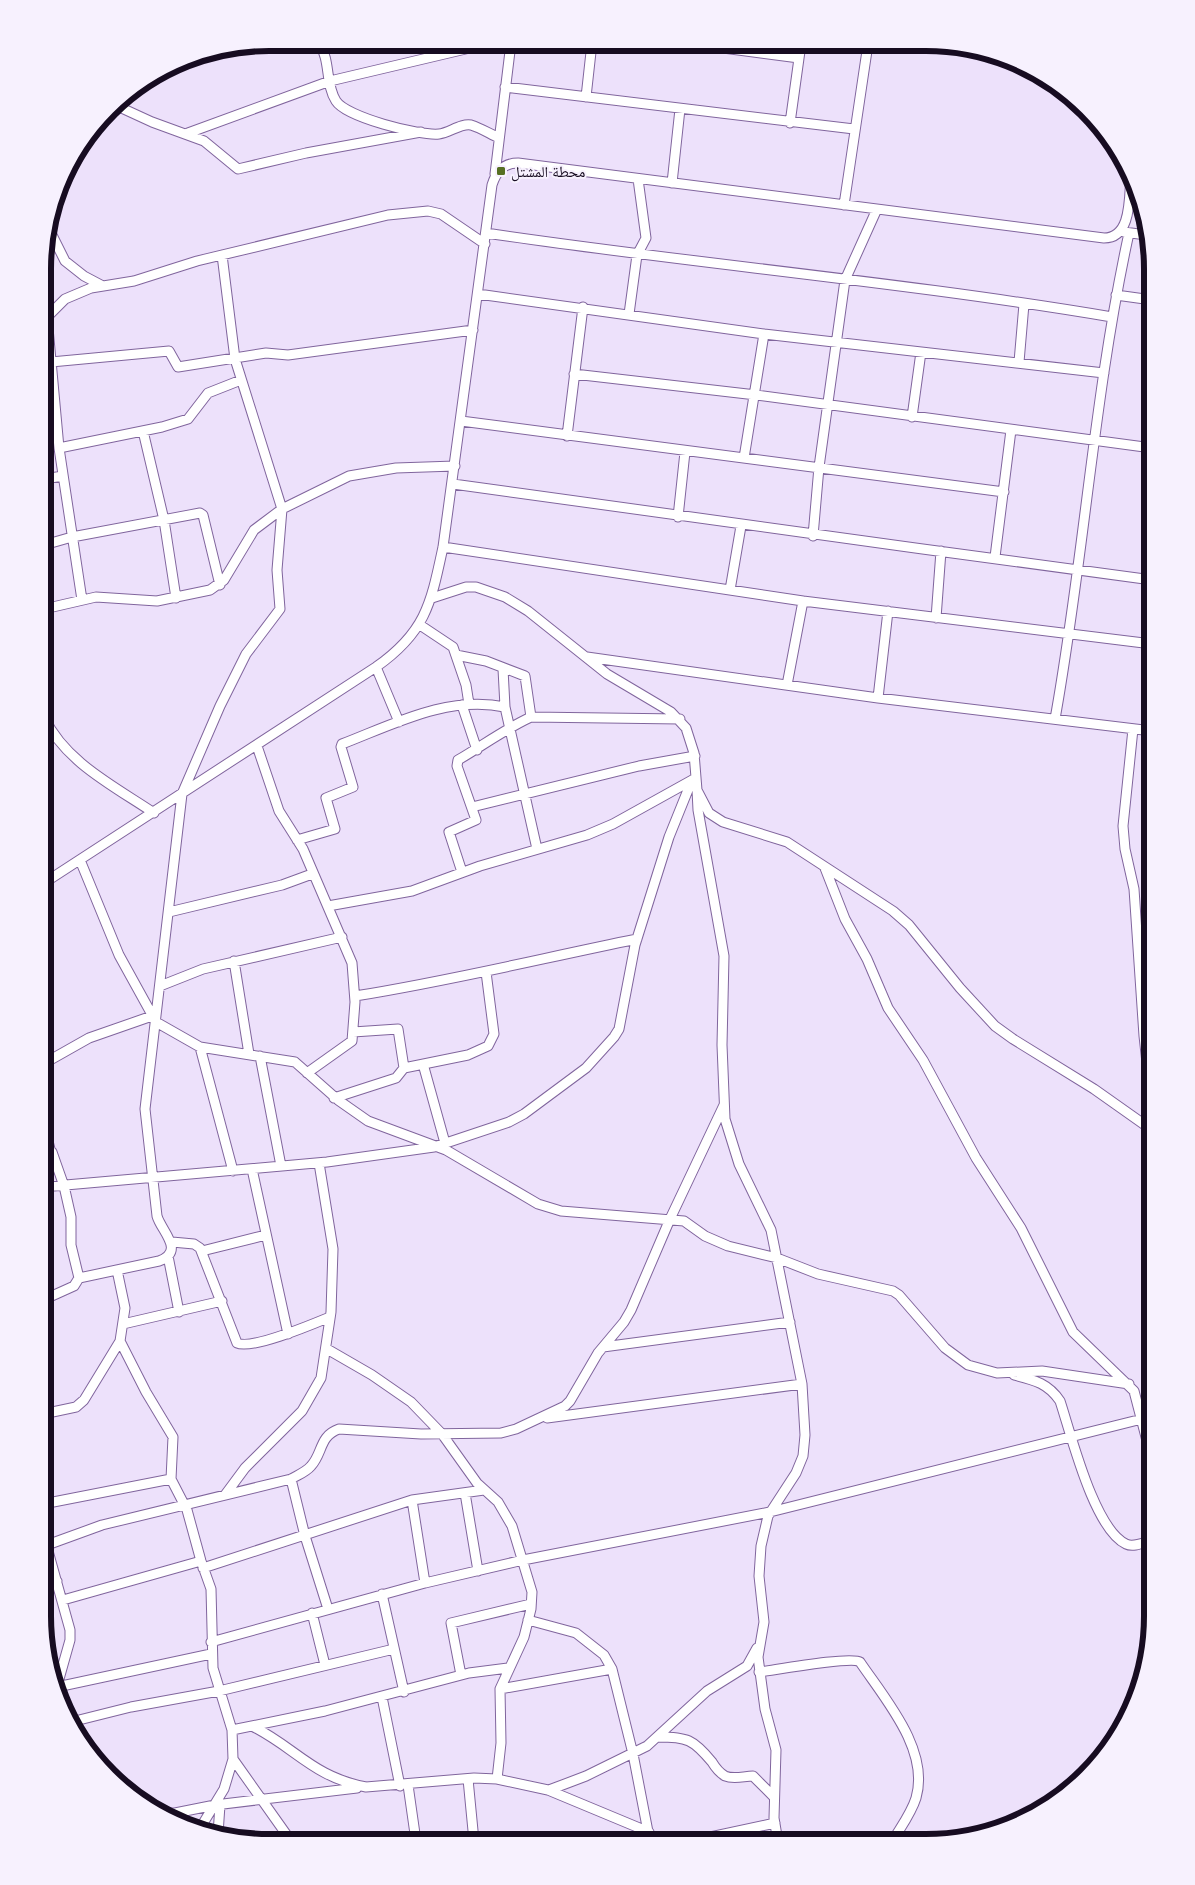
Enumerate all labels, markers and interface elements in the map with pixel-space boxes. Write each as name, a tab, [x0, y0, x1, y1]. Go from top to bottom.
place label: محطة المشتل	[511, 162, 585, 182]
marker: محطة المشتل	[495, 165, 507, 177]

